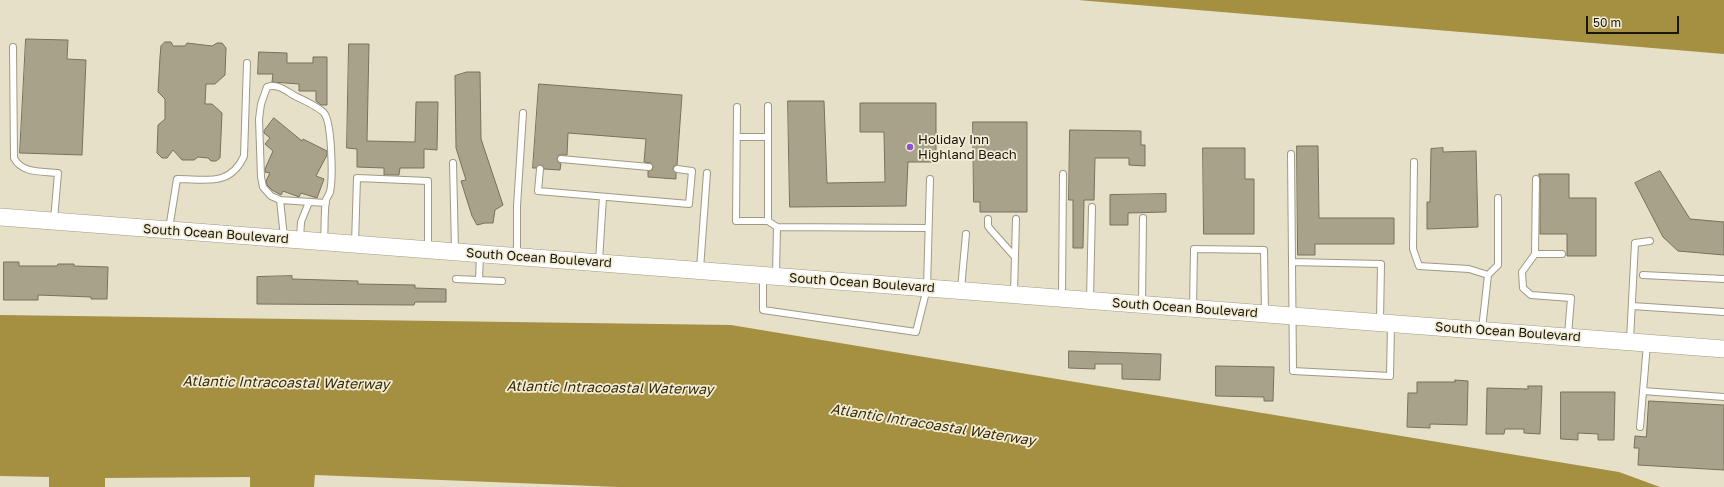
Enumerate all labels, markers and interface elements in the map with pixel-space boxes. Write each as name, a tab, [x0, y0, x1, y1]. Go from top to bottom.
scale bar	[1588, 8, 1681, 34]
text: 50 m	[1593, 15, 1621, 30]
place label: Holiday Inn Highland Beach	[918, 132, 1017, 163]
marker: Holiday Inn Highland Beach	[905, 142, 915, 152]
street label: South Ocean Boulevard	[143, 221, 289, 247]
street label: South Ocean Boulevard	[466, 245, 612, 271]
street label: South Ocean Boulevard	[789, 270, 935, 296]
street label: South Ocean Boulevard	[1112, 295, 1258, 321]
street label: South Ocean Boulevard	[1435, 319, 1581, 345]
water label: Atlantic Intracoastal Waterway	[182, 373, 390, 393]
water label: Atlantic Intracoastal Waterway	[506, 378, 714, 398]
water label: Atlantic Intracoastal Waterway	[829, 401, 1037, 449]

